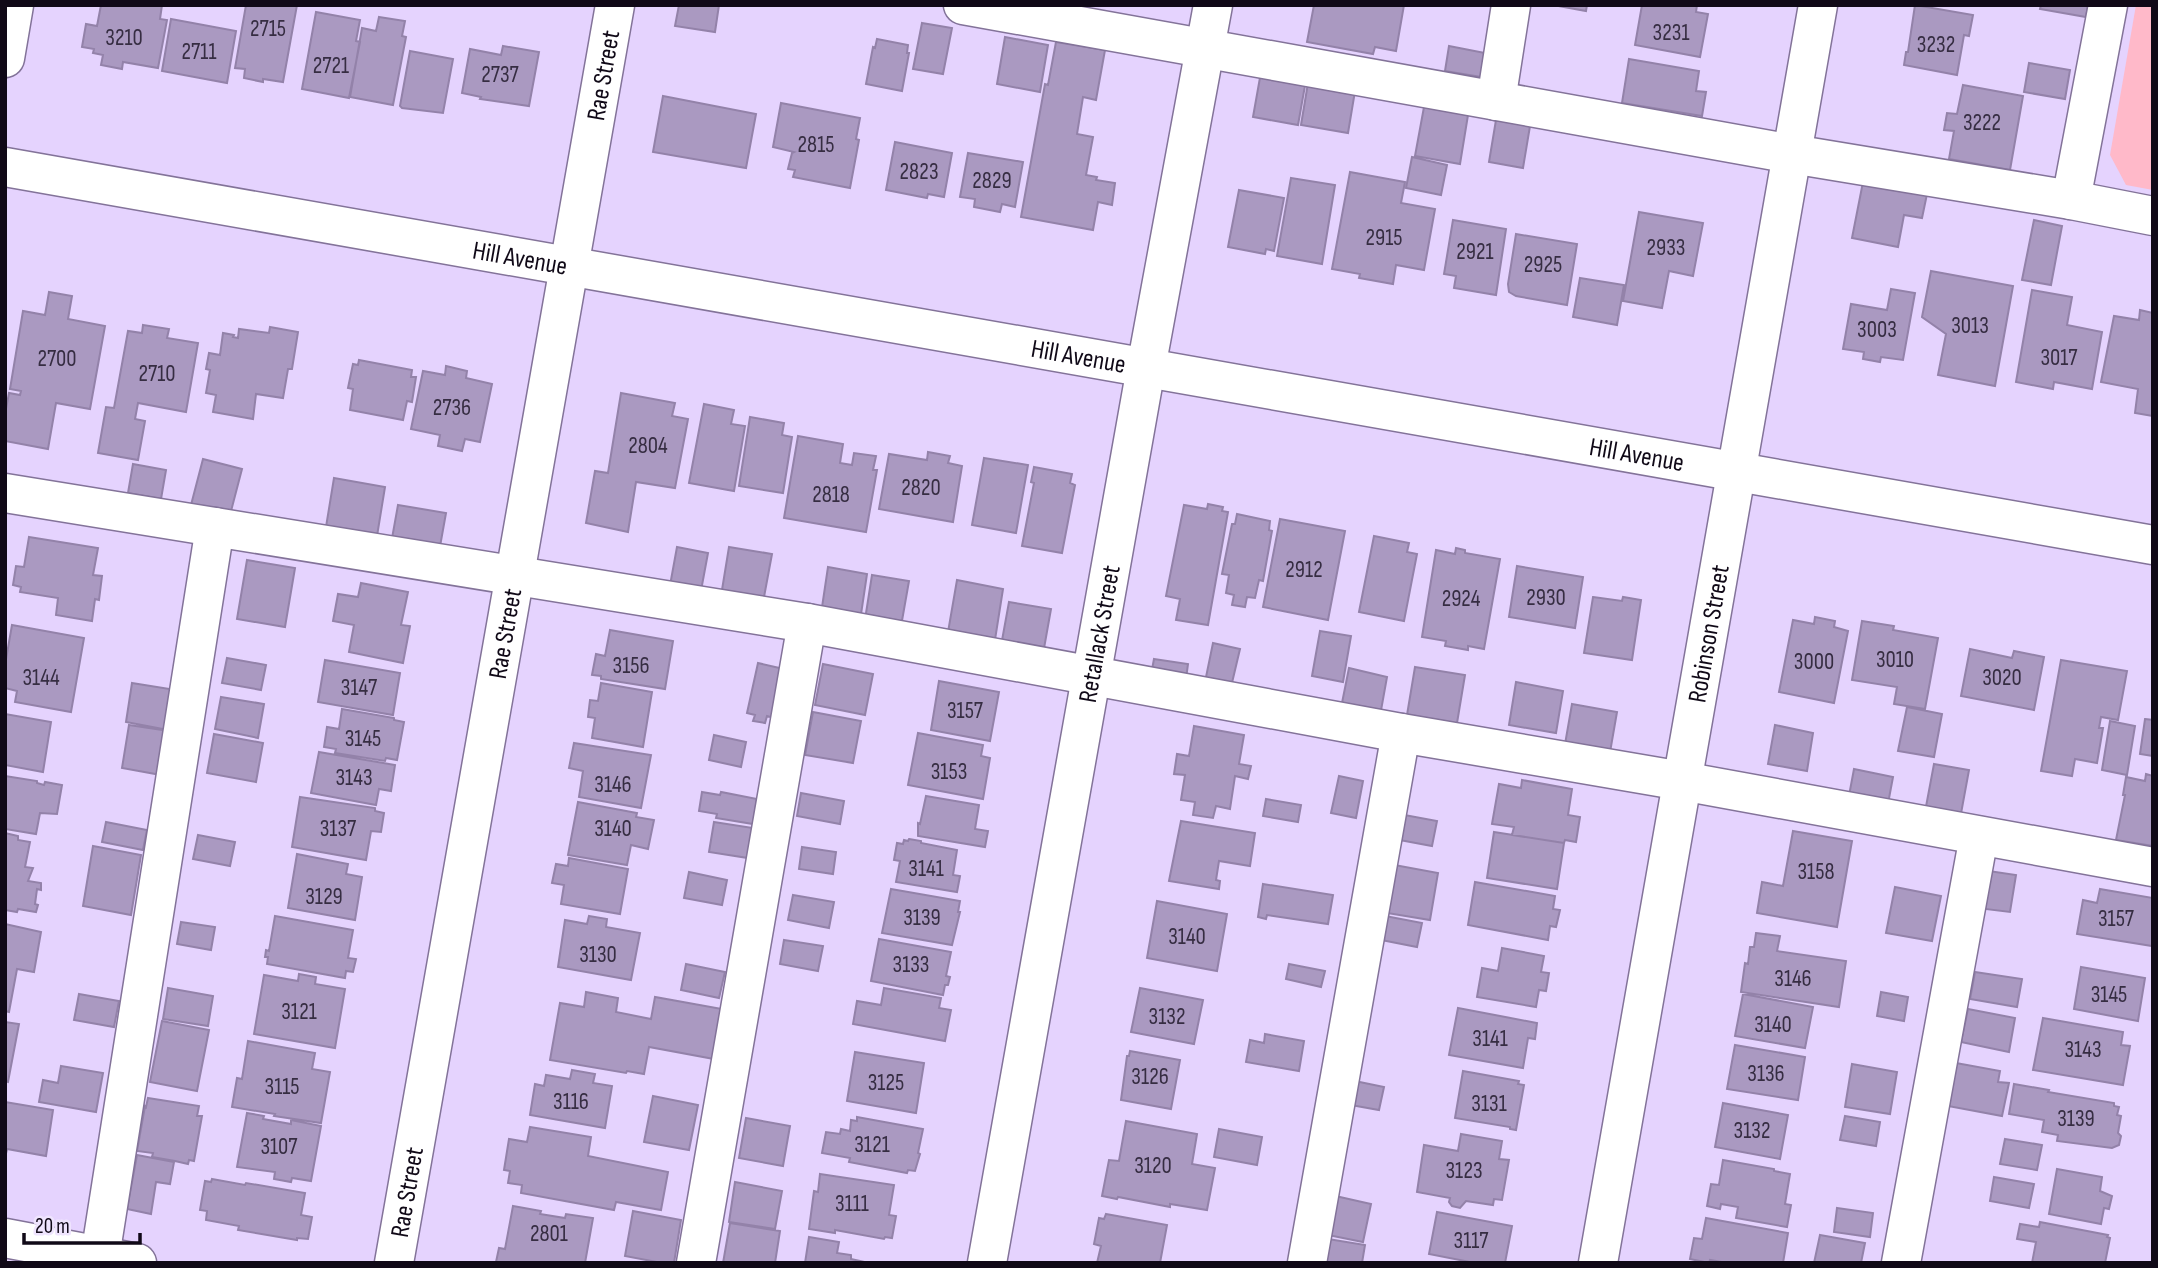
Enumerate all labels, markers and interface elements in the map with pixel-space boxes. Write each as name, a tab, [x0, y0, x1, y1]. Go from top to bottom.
house number: 2715	[250, 15, 286, 43]
house number: 3231	[1653, 19, 1689, 47]
house number: 3210	[105, 24, 143, 52]
street label: Rae Street	[581, 28, 627, 123]
house number: 3232	[1917, 31, 1955, 59]
house number: 2711	[182, 38, 216, 66]
house number: 2721	[313, 52, 349, 80]
house number: 2737	[481, 61, 519, 89]
house number: 3222	[1963, 109, 2001, 137]
house number: 2815	[798, 131, 834, 159]
house number: 2823	[899, 158, 939, 186]
house number: 2829	[972, 167, 1012, 195]
house number: 2915	[1366, 224, 1402, 252]
house number: 2933	[1647, 234, 1685, 262]
street label: Hill Avenue	[470, 236, 570, 283]
house number: 2921	[1456, 238, 1494, 266]
house number: 2925	[1524, 251, 1562, 279]
house number: 3013	[1951, 312, 1989, 340]
house number: 3003	[1857, 316, 1897, 344]
street label: Hill Avenue	[1029, 334, 1128, 381]
house number: 3017	[2040, 344, 2078, 372]
house number: 2700	[37, 345, 77, 373]
house number: 2710	[138, 360, 176, 388]
house number: 2736	[433, 394, 471, 422]
house number: 2804	[628, 432, 668, 460]
street label: Hill Avenue	[1587, 432, 1686, 479]
house number: 2820	[901, 474, 941, 502]
house number: 2818	[812, 481, 850, 509]
house number: 2912	[1285, 556, 1323, 584]
street label: Robinson Street	[1682, 562, 1737, 705]
street label: Retallack Street	[1073, 563, 1128, 705]
house number: 2930	[1526, 584, 1566, 612]
house number: 2924	[1442, 585, 1481, 613]
street label: Rae Street	[483, 586, 529, 681]
house number: 3010	[1876, 646, 1914, 674]
house number: 3000	[1794, 648, 1834, 676]
house number: 3156	[613, 652, 649, 680]
house number: 3144	[22, 664, 60, 692]
house number: 3020	[1982, 664, 2022, 692]
house number: 3147	[341, 674, 377, 702]
house number: 3157	[947, 697, 983, 725]
house number: 3145	[345, 725, 381, 753]
house number: 3153	[931, 758, 967, 786]
house number: 3143	[335, 764, 373, 792]
house number: 3146	[594, 771, 632, 799]
house number: 3137	[320, 815, 356, 843]
house number: 3140	[594, 815, 632, 843]
house number: 3141	[908, 855, 944, 883]
house number: 3158	[1797, 858, 1835, 886]
house number: 3129	[305, 883, 343, 911]
house number: 3139	[903, 904, 941, 932]
house number: 3157	[2098, 905, 2134, 933]
house number: 3140	[1168, 923, 1206, 951]
house number: 3130	[579, 941, 617, 969]
house number: 3133	[893, 951, 929, 979]
house number: 3146	[1774, 965, 1812, 993]
house number: 3145	[2091, 981, 2127, 1009]
house number: 3121	[281, 998, 317, 1026]
house number: 3132	[1149, 1003, 1185, 1031]
house number: 3140	[1754, 1011, 1792, 1039]
house number: 3141	[1472, 1025, 1508, 1053]
house number: 3143	[2064, 1036, 2102, 1064]
house number: 3136	[1747, 1060, 1785, 1088]
house number: 3126	[1131, 1063, 1169, 1091]
house number: 3125	[868, 1069, 904, 1097]
house number: 3115	[265, 1073, 299, 1101]
house number: 3116	[553, 1088, 589, 1116]
house number: 3131	[1471, 1090, 1507, 1118]
house number: 3139	[2057, 1105, 2095, 1133]
house number: 3132	[1734, 1117, 1770, 1145]
house number: 3121	[854, 1131, 890, 1159]
house number: 3107	[260, 1133, 298, 1161]
street label: Rae Street	[385, 1145, 431, 1240]
house number: 3120	[1134, 1152, 1172, 1180]
house number: 3123	[1445, 1157, 1483, 1185]
house number: 3111	[835, 1190, 869, 1218]
scale bar	[24, 1202, 140, 1246]
text: 20 m	[35, 1214, 70, 1239]
house number: 2801	[530, 1220, 568, 1248]
house number: 3117	[1454, 1227, 1488, 1255]

